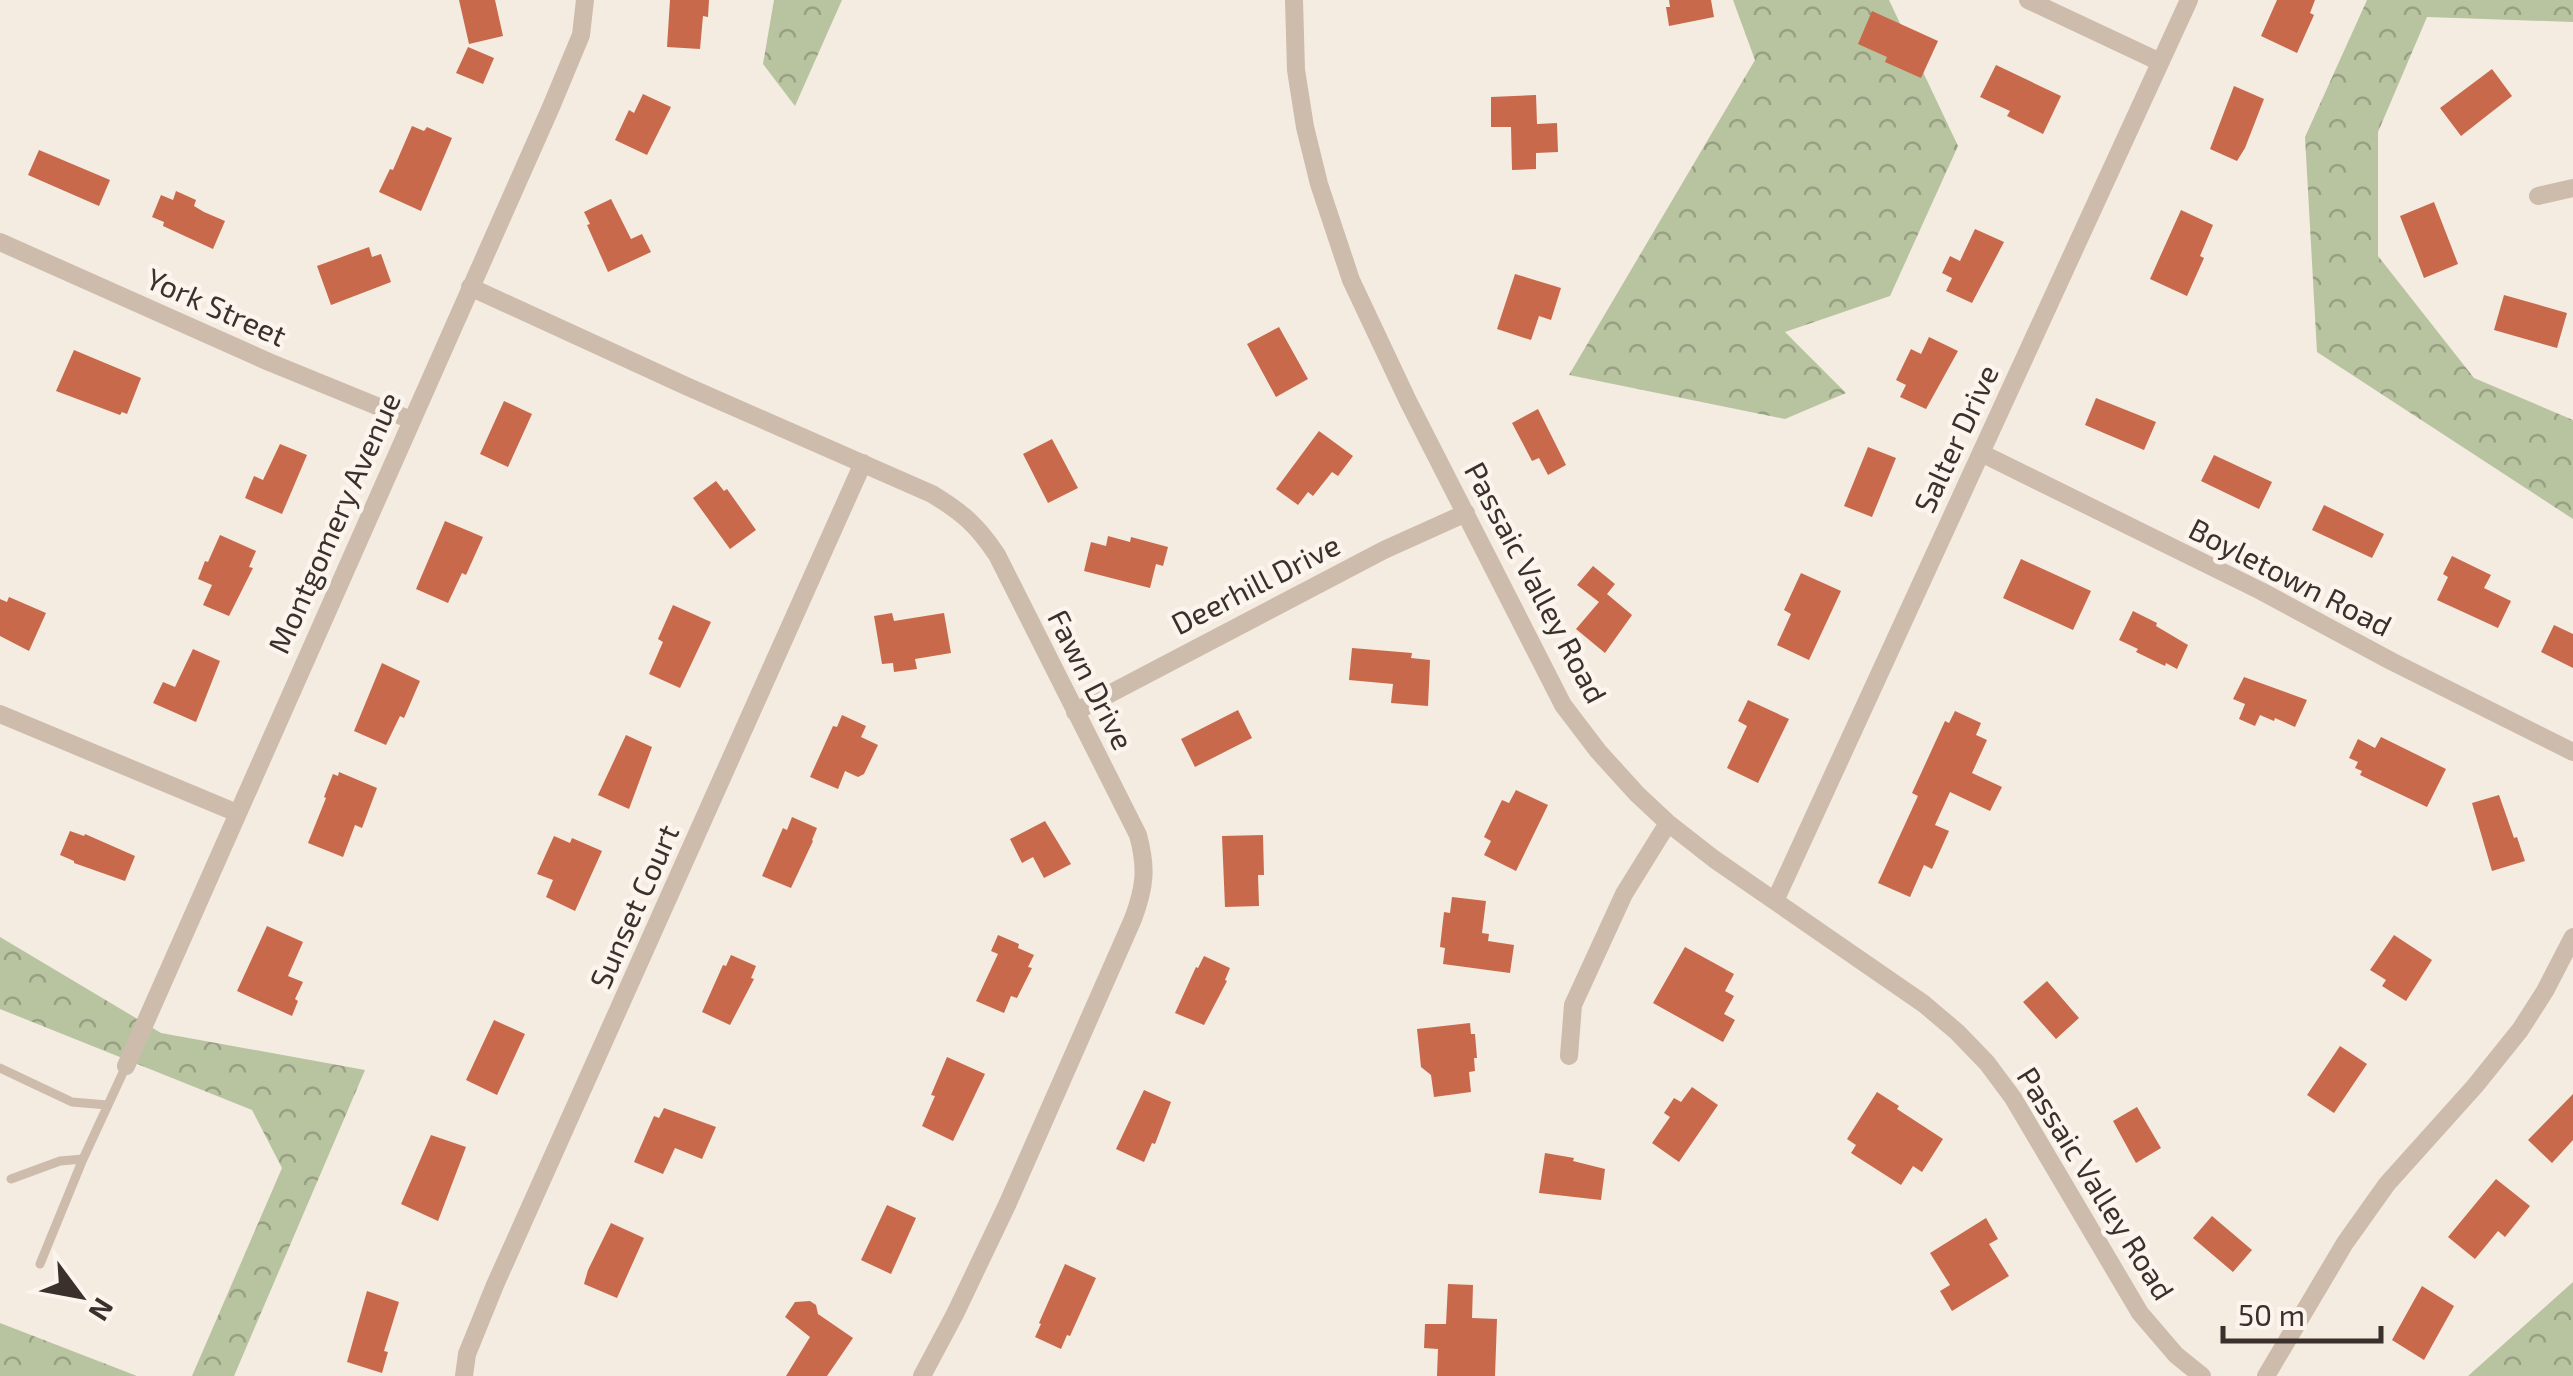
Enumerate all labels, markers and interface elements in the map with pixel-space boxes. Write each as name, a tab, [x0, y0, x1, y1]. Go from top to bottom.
street label: York Street	[141, 259, 292, 353]
street label: Salter Drive	[1905, 359, 2005, 518]
street label: Montgomery Avenue	[259, 386, 407, 658]
street label: Passaic Valley Road	[1458, 455, 1616, 709]
street label: Boyletown Road	[2184, 510, 2398, 643]
street label: Deerhill Drive	[1165, 525, 1345, 641]
street label: Fawn Drive	[1041, 603, 1142, 755]
street label: Sunset Court	[581, 819, 685, 994]
street label: Passaic Valley Road	[2010, 1060, 2183, 1306]
north arrow	[30, 1246, 130, 1346]
scale bar	[2223, 1281, 2380, 1343]
text: N	[82, 1292, 122, 1327]
text: 50 m	[2238, 1296, 2305, 1332]

